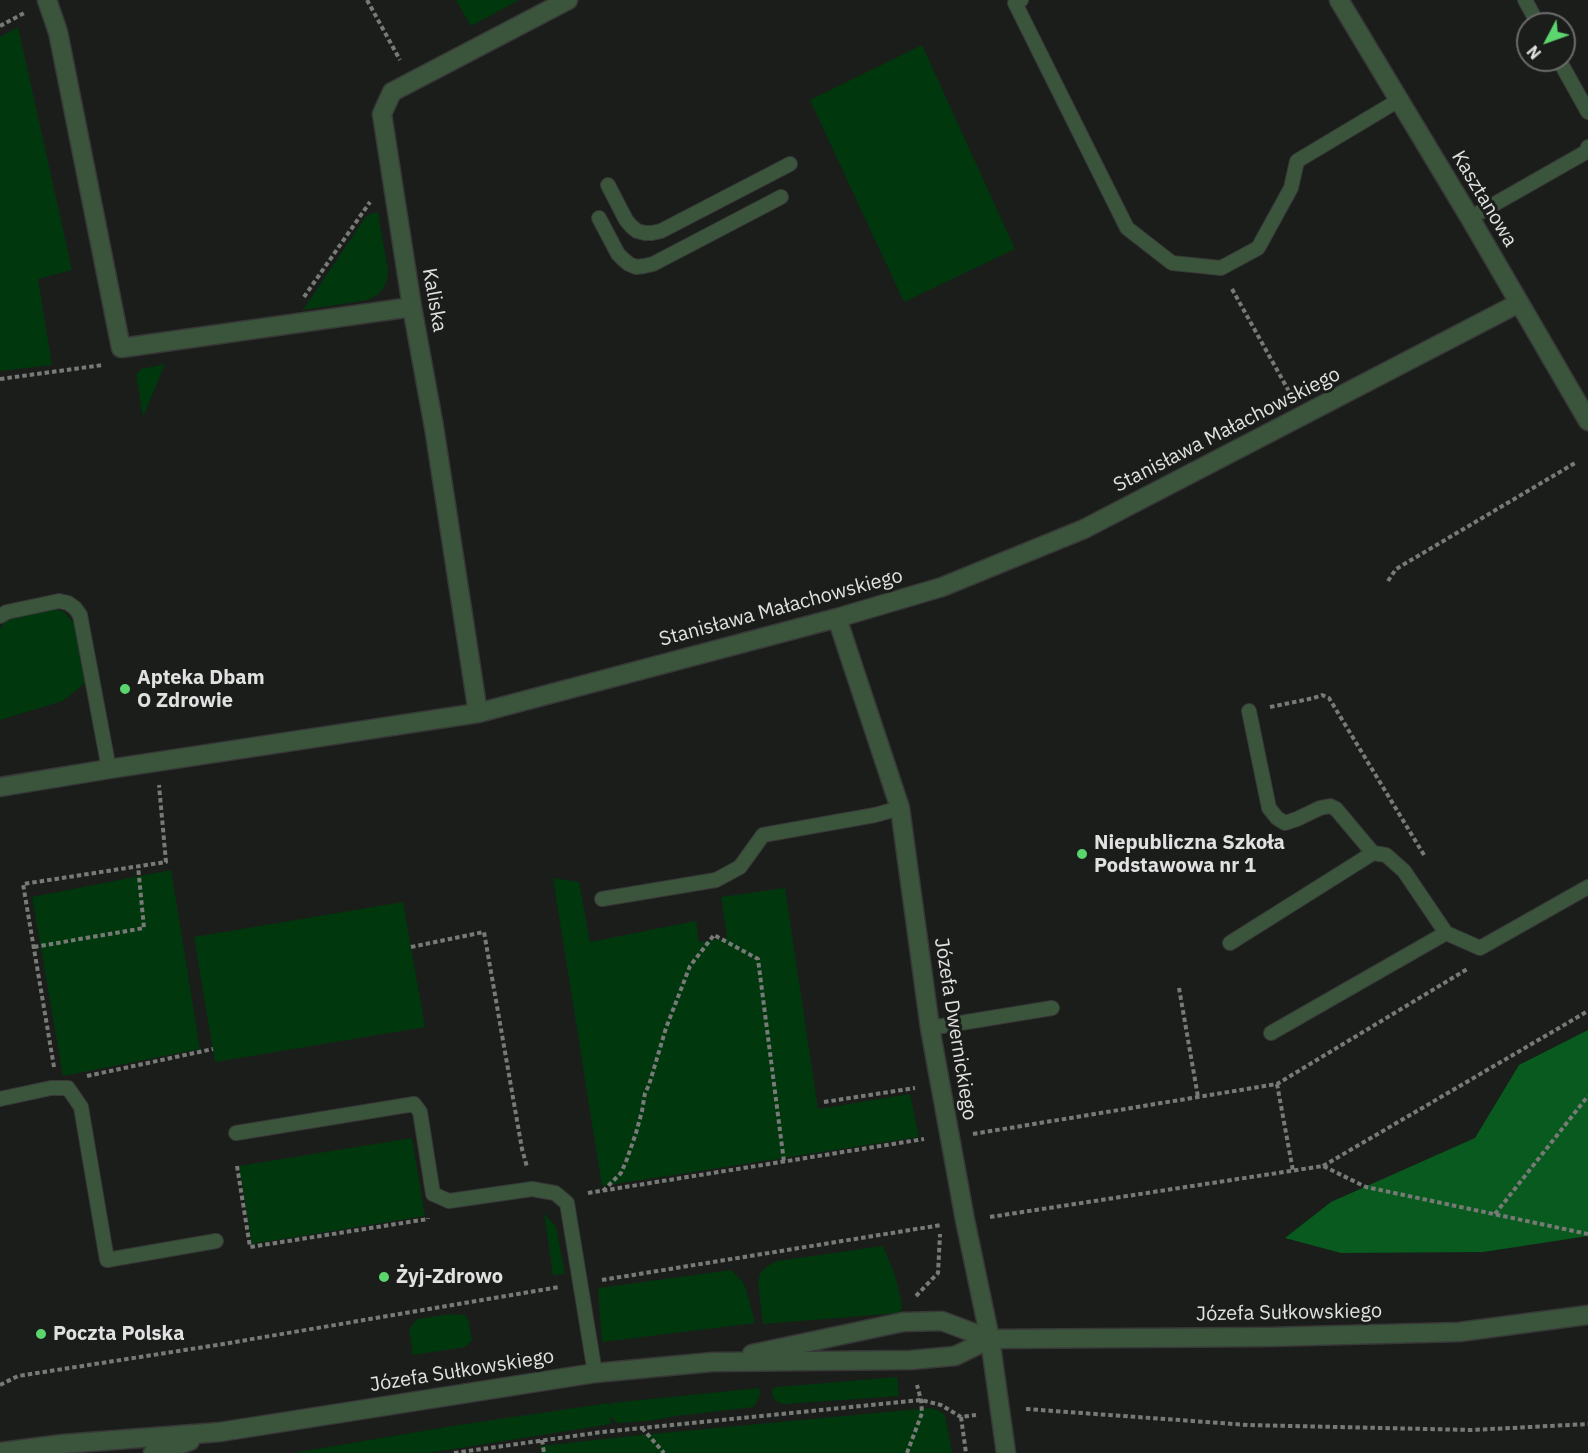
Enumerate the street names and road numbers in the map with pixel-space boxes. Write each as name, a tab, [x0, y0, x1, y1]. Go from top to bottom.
street label: Kasztanowa	[1446, 147, 1522, 251]
street label: Kaliska	[417, 266, 451, 334]
street label: Stanisława Małachowskiego	[1110, 362, 1344, 498]
street label: Stanisława Małachowskiego	[657, 564, 905, 652]
street label: Józefa Dwernickiego	[929, 936, 981, 1122]
street label: Józefa Sułkowskiego	[1196, 1299, 1382, 1327]
street label: Józefa Sułkowskiego	[368, 1345, 556, 1397]

